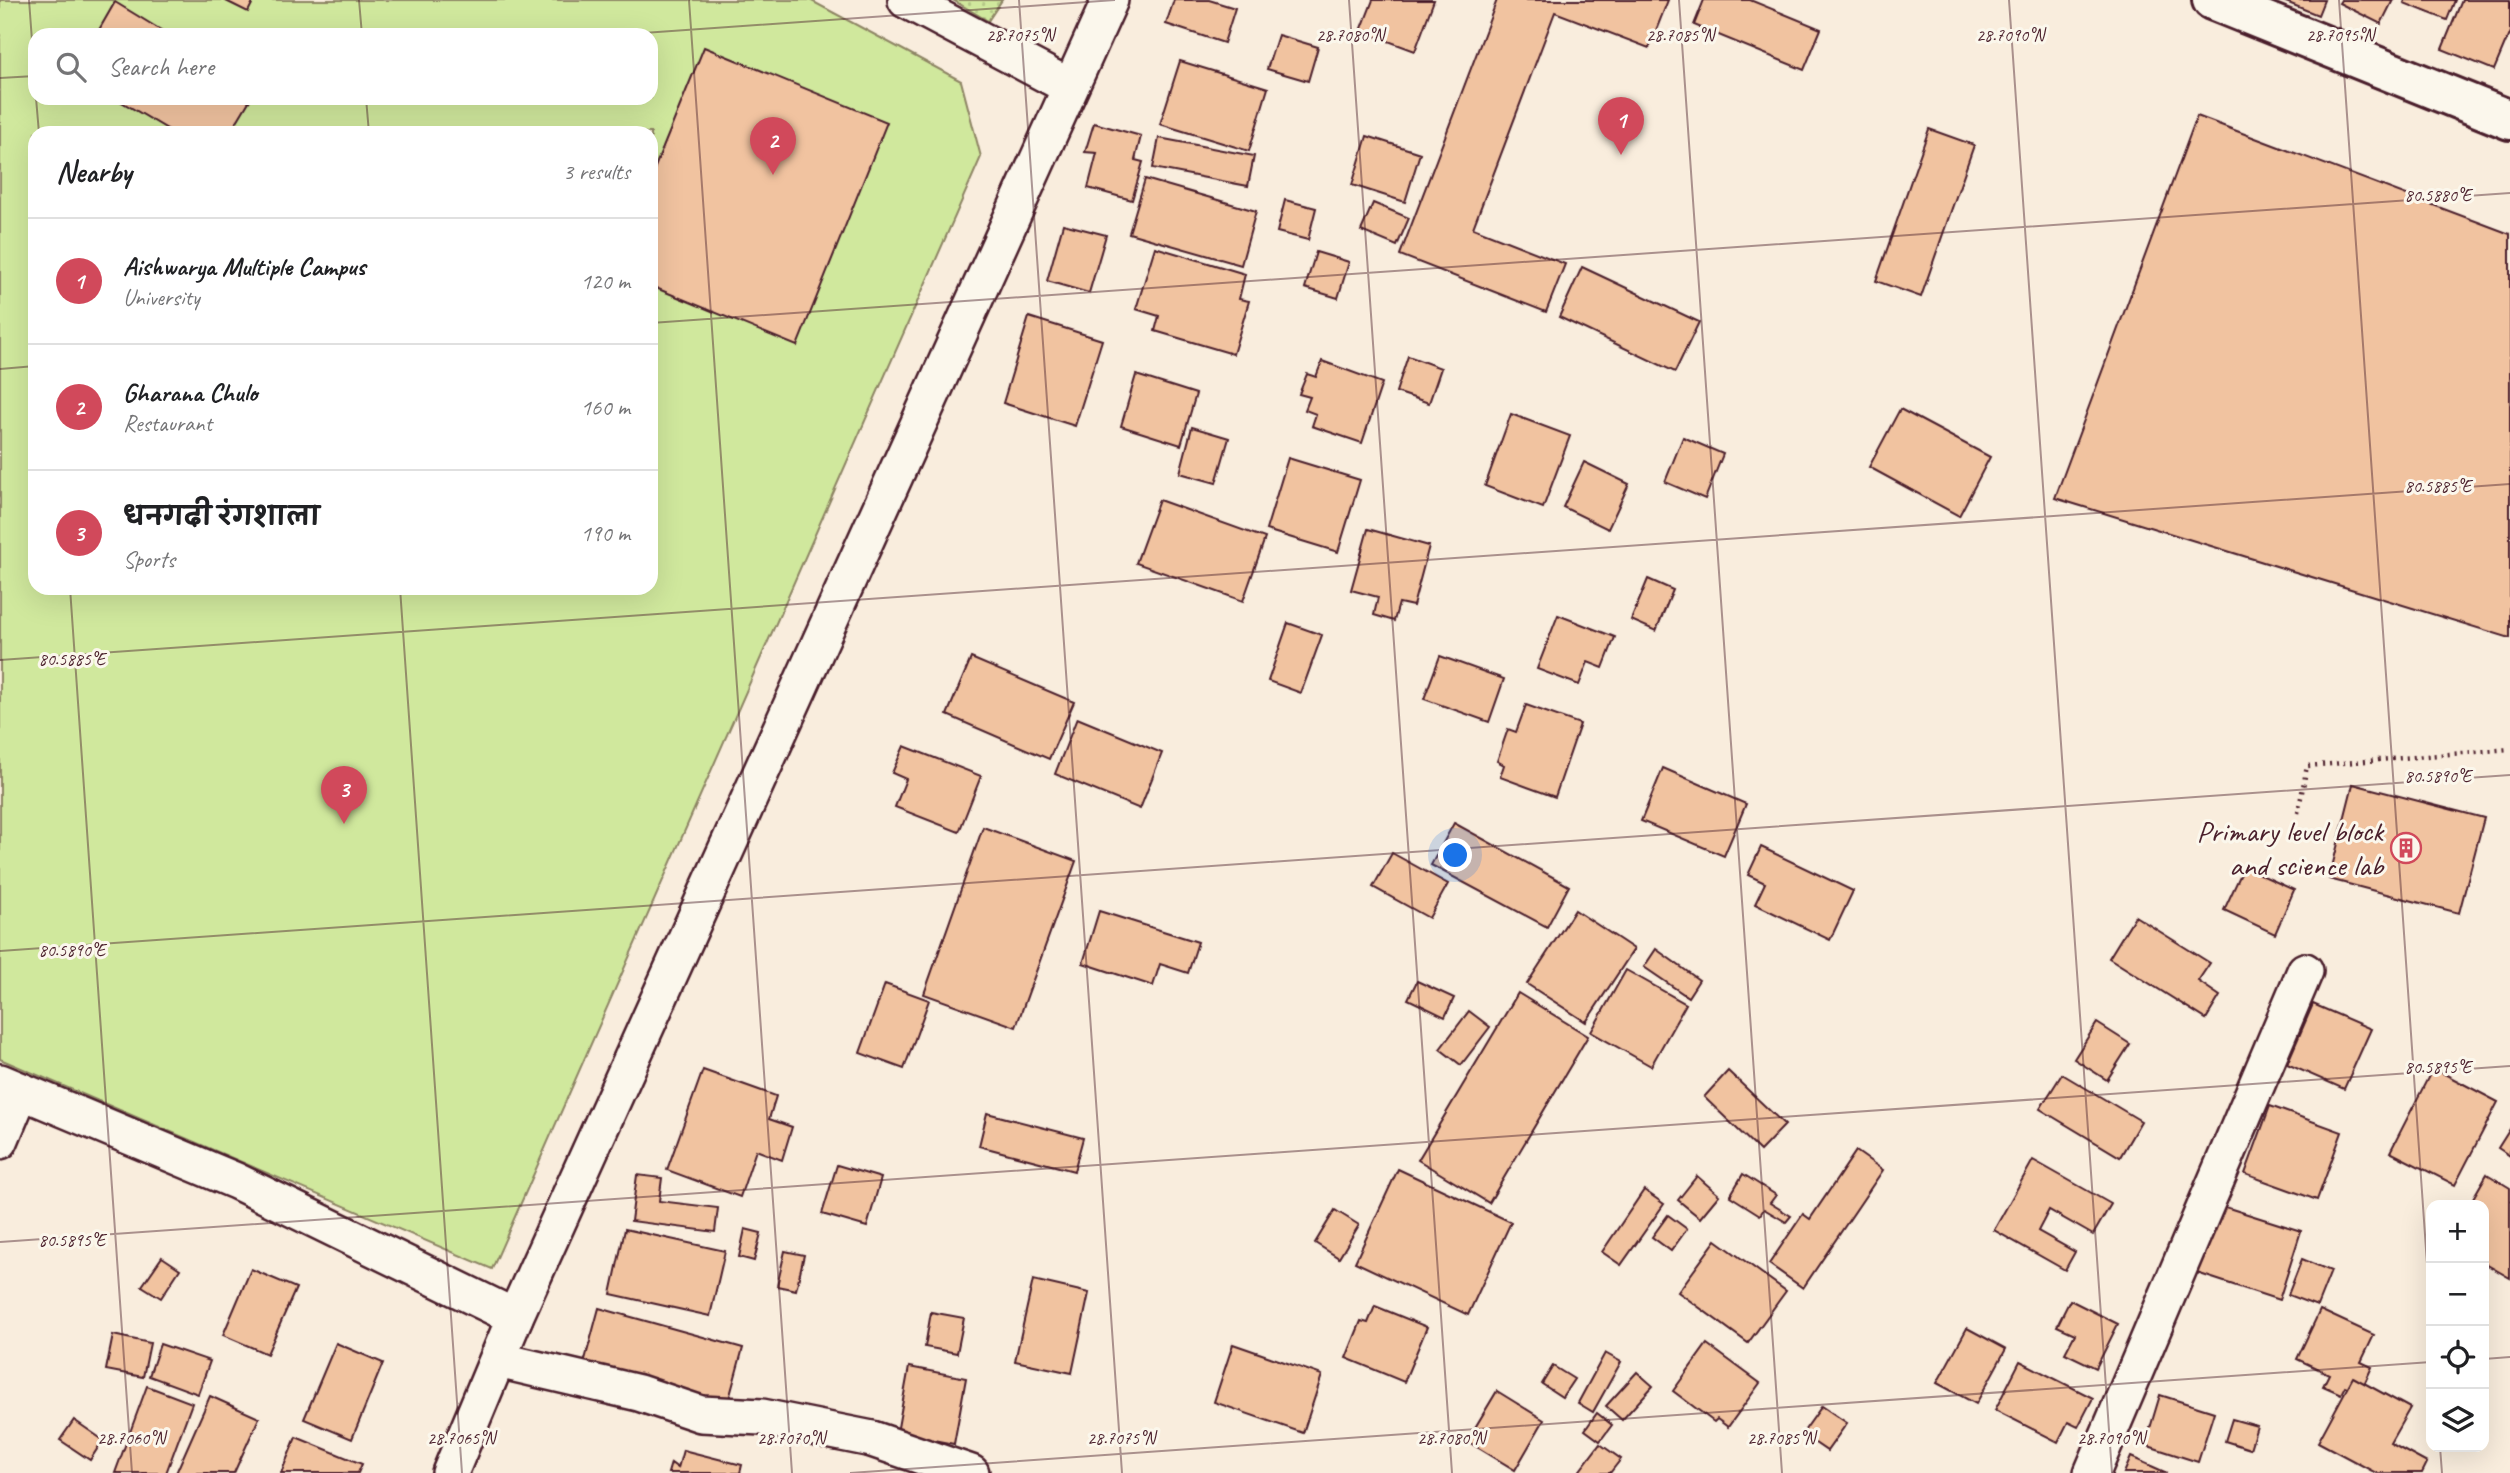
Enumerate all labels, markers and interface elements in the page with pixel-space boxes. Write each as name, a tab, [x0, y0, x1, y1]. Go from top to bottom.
text: 28.7075°N	[986, 24, 1057, 46]
text: 28.7080°N	[1316, 24, 1387, 46]
text: 28.7085°N	[1646, 24, 1717, 46]
text: 28.7090°N	[1976, 24, 2047, 46]
text: 28.7095°N	[2306, 24, 2377, 46]
search box	[28, 28, 658, 105]
icon: search	[52, 48, 90, 86]
text: Search here	[108, 50, 214, 83]
pin: 1	[1598, 97, 1644, 155]
pin: 2	[750, 117, 796, 175]
text: Nearby	[56, 153, 132, 191]
text: 3 results	[563, 157, 630, 186]
text: 80.5880°E	[2405, 184, 2474, 206]
text: Aishwarya Multiple Campus	[123, 250, 365, 283]
text: 1	[74, 267, 84, 296]
text: 120 m	[581, 267, 630, 296]
text: University	[123, 283, 200, 312]
text: Gharana Chulo	[123, 376, 258, 409]
text: 2	[74, 393, 84, 422]
text: 160 m	[581, 393, 630, 422]
text: Restaurant	[123, 409, 212, 438]
text: 80.5885°E	[2405, 475, 2474, 497]
text: धनगढी रंगशाला	[123, 500, 319, 533]
text: 3	[74, 519, 84, 548]
text: 190 m	[581, 519, 630, 548]
text: Sports	[123, 545, 175, 574]
text: 80.5885°E	[39, 648, 108, 670]
text: 80.5890°E	[2405, 765, 2474, 787]
pin: 3	[321, 766, 367, 824]
place label: Primary level block and science lab	[2196, 812, 2385, 884]
building icon: Primary level block and science lab	[2389, 831, 2423, 865]
your location	[1438, 838, 1472, 872]
text: 80.5890°E	[39, 939, 108, 961]
text: 80.5895°E	[2405, 1056, 2474, 1078]
map controls	[2426, 1200, 2489, 1452]
button: +	[2426, 1200, 2489, 1263]
text: 80.5895°E	[39, 1229, 108, 1251]
button: −	[2426, 1263, 2489, 1326]
button: locate	[2426, 1326, 2489, 1389]
button: layers	[2426, 1389, 2489, 1452]
text: 28.7060°N	[97, 1427, 168, 1449]
text: 28.7065°N	[427, 1427, 498, 1449]
text: 28.7070°N	[757, 1427, 828, 1449]
text: 28.7075°N	[1087, 1427, 1158, 1449]
text: 28.7080°N	[1417, 1427, 1488, 1449]
text: 28.7085°N	[1747, 1427, 1818, 1449]
text: 28.7090°N	[2077, 1427, 2148, 1449]

